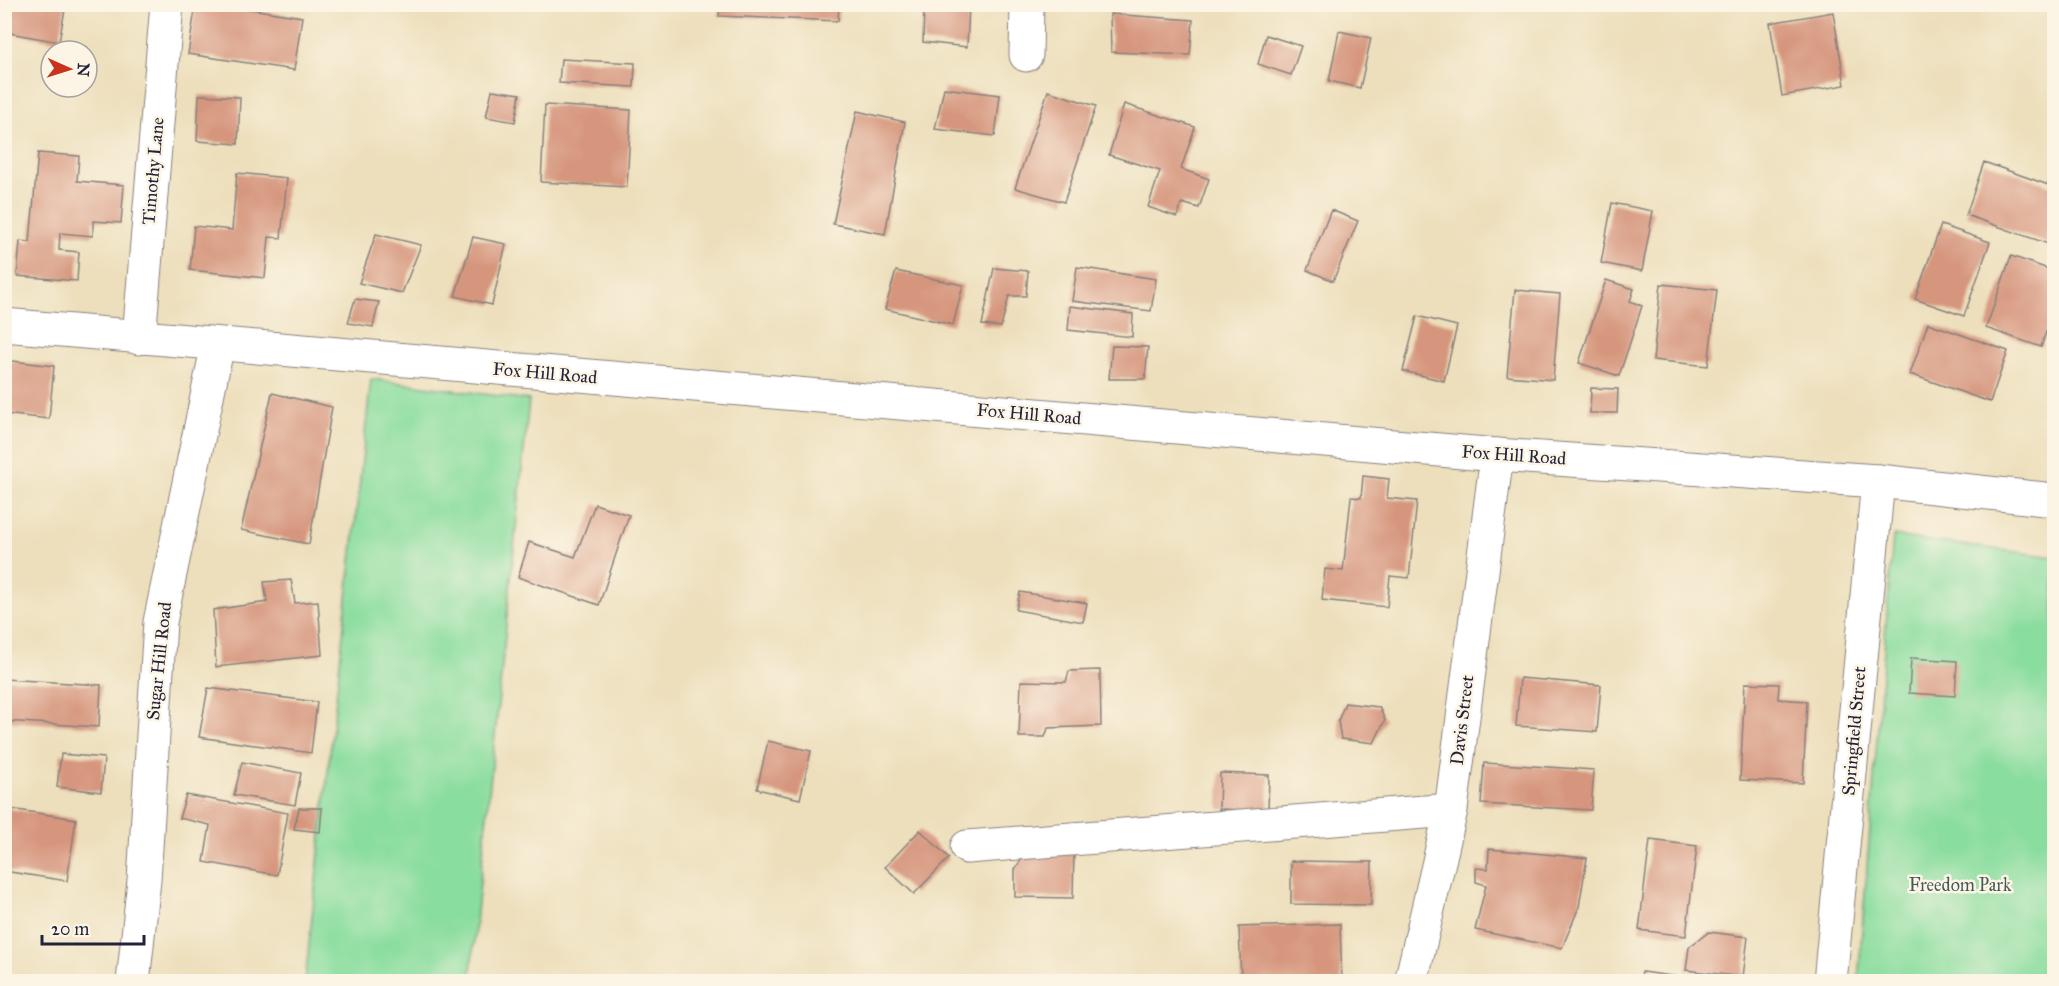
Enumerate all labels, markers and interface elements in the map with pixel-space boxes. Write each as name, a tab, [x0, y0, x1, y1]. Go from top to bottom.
north arrow	[39, 39, 99, 99]
text: N	[74, 62, 93, 77]
street label: Timothy Lane	[137, 116, 169, 226]
street label: Fox Hill Road	[492, 357, 598, 389]
street label: Fox Hill Road	[976, 398, 1082, 430]
street label: Fox Hill Road	[1461, 440, 1567, 470]
street label: Sugar Hill Road	[142, 601, 177, 721]
street label: Springfield Street	[1837, 665, 1872, 797]
street label: Davis Street	[1446, 673, 1479, 766]
park label: Freedom Park	[1909, 874, 2012, 896]
scale bar	[42, 908, 144, 946]
text: 20 m	[51, 918, 89, 940]

